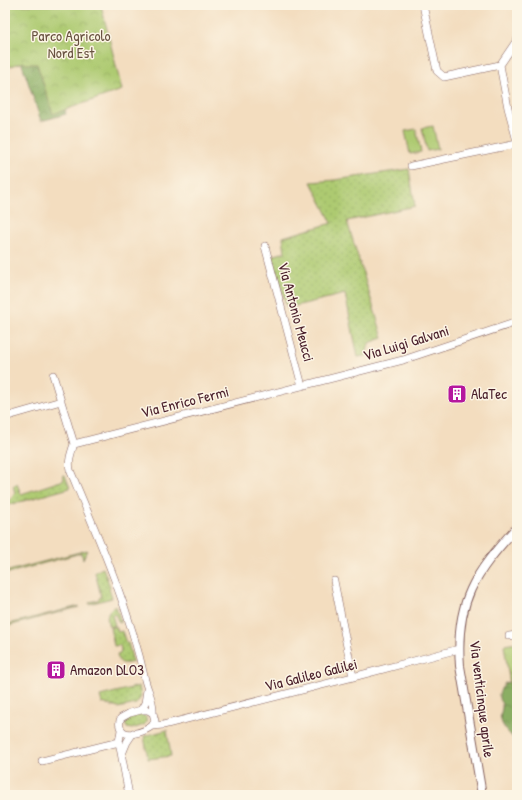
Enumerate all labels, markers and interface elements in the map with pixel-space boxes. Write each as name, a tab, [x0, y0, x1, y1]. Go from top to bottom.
park label: Parco Agricolo Nord Est	[31, 25, 111, 63]
street label: Via Antonio Meucci	[273, 260, 320, 364]
street label: Via Luigi Galvani	[360, 320, 451, 366]
street label: Via Enrico Fermi	[139, 380, 231, 423]
building icon: AlaTec	[446, 383, 468, 405]
place label: AlaTec	[471, 383, 507, 404]
street label: Via venticinque aprile	[465, 639, 500, 759]
street label: Via Galileo Galilei	[262, 653, 359, 696]
building icon: Amazon DLO3	[45, 659, 67, 681]
place label: Amazon DLO3	[70, 659, 144, 680]

